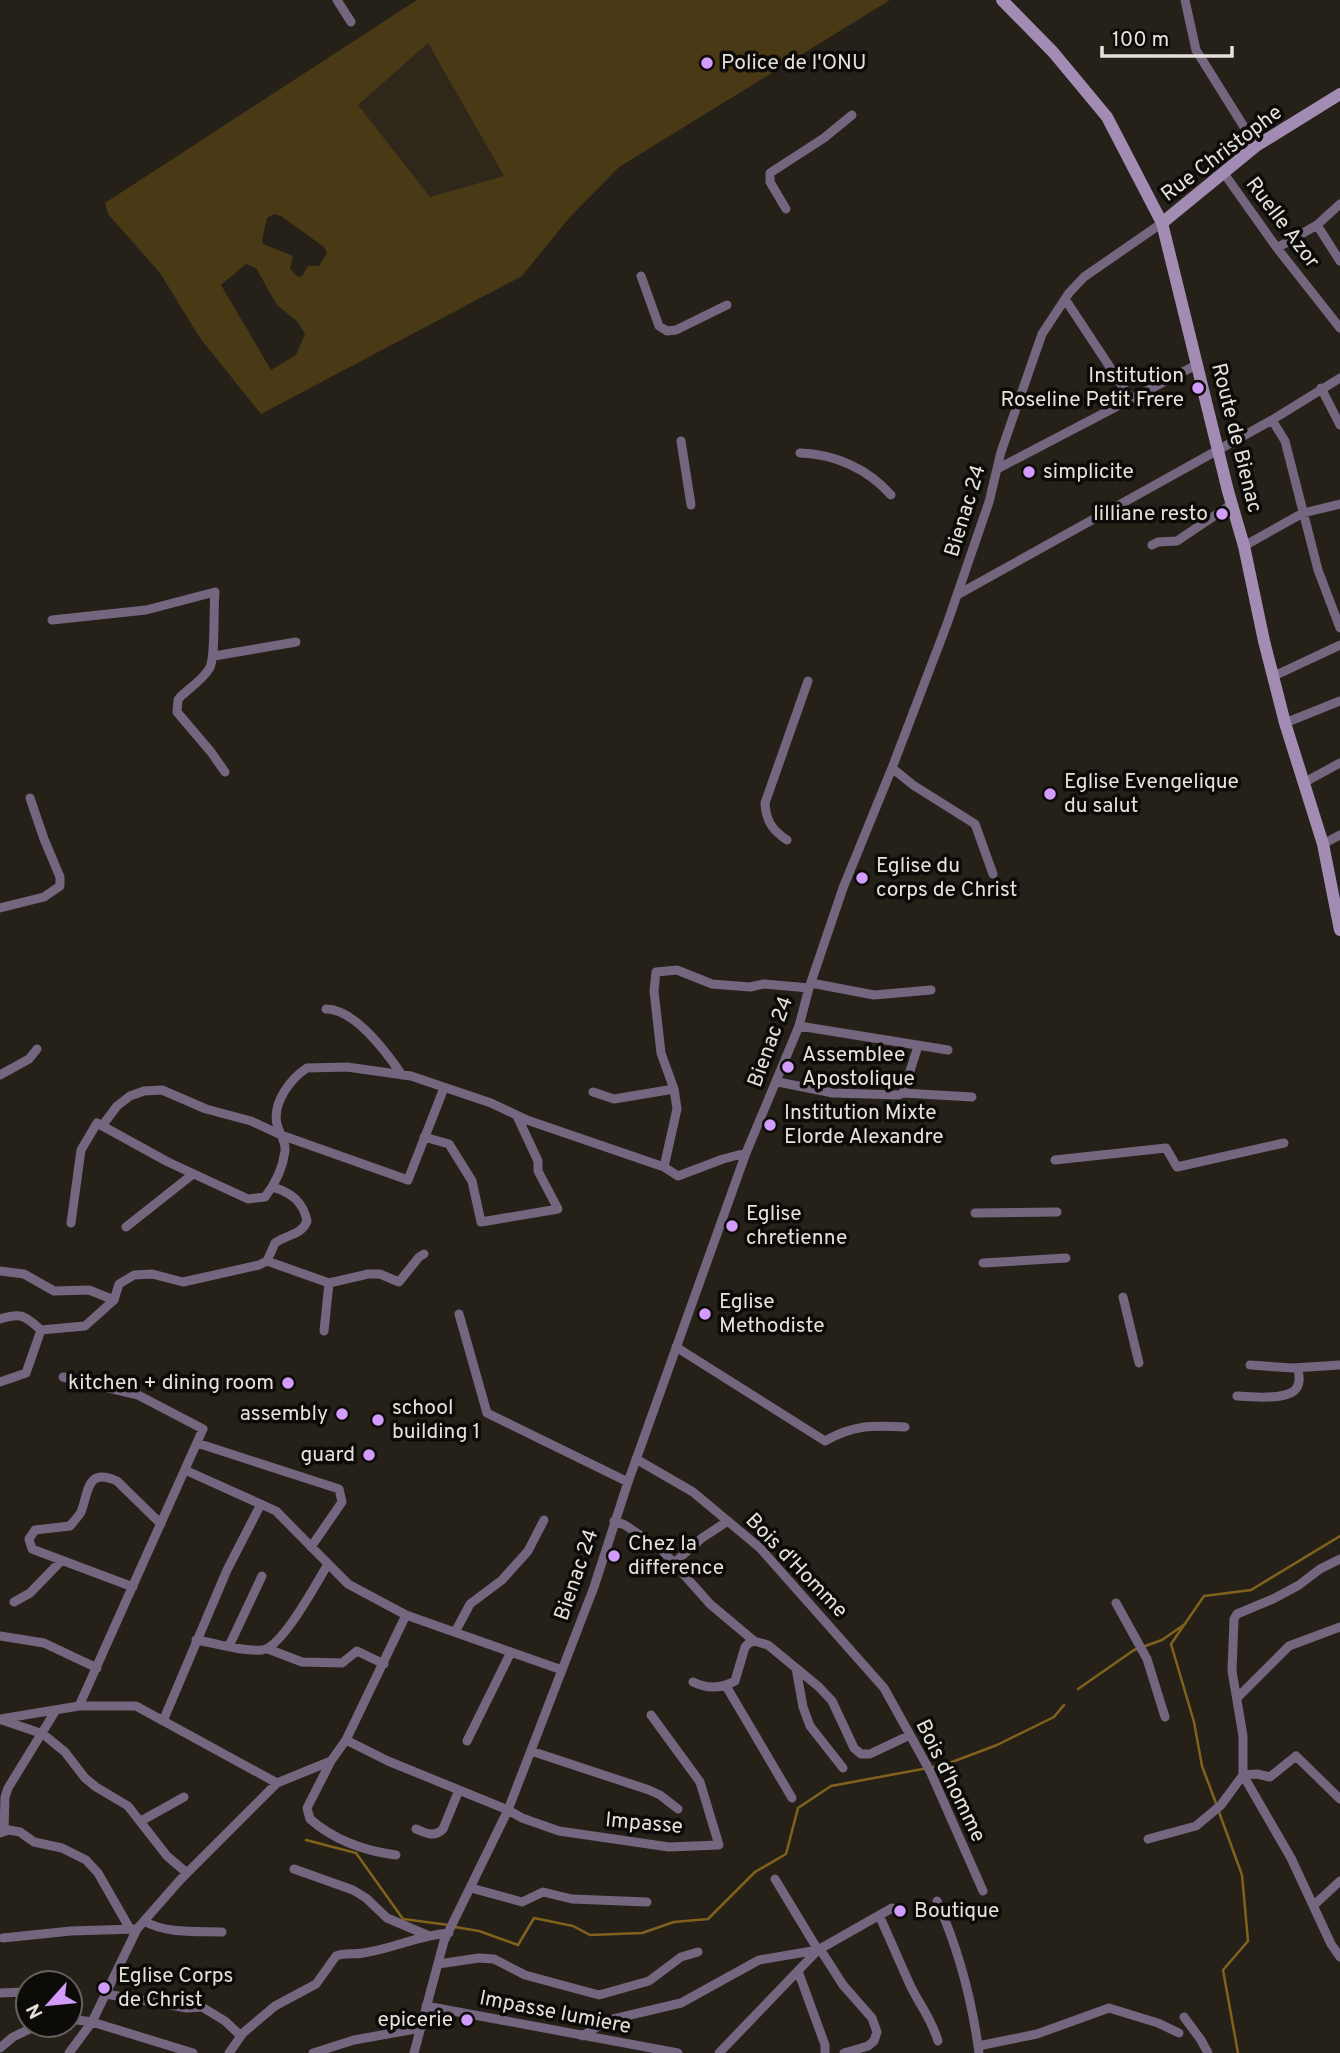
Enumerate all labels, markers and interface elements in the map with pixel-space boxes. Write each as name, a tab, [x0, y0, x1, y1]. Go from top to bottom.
scale bar	[1102, 14, 1232, 58]
text: 100 m	[1112, 27, 1169, 54]
place label: Police de l'ONU	[721, 50, 866, 77]
marker: Police de l'ONU	[699, 55, 715, 71]
street label: Rue Christophe	[1156, 100, 1288, 208]
street label: Ruelle Azor	[1239, 172, 1325, 274]
street label: Route de Bienac	[1204, 360, 1268, 516]
place label: Institution Roseline Petit Frere	[1000, 363, 1184, 414]
marker: Institution Roseline Petit Frere	[1190, 380, 1206, 396]
place label: simplicite	[1043, 459, 1134, 486]
street label: Bienac 24	[939, 462, 993, 560]
marker: simplicite	[1021, 464, 1037, 480]
place label: lilliane resto	[1093, 501, 1208, 528]
marker: lilliane resto	[1214, 506, 1230, 522]
place label: Eglise Evengelique du salut	[1064, 769, 1239, 820]
marker: Eglise Evengelique du salut	[1042, 786, 1058, 802]
place label: Eglise du corps de Christ	[876, 853, 1017, 904]
marker: Eglise du corps de Christ	[854, 870, 870, 886]
street label: Bienac 24	[742, 993, 800, 1091]
place label: Assemblee Apostolique	[802, 1042, 915, 1093]
marker: Assemblee Apostolique	[780, 1059, 796, 1075]
place label: Institution Mixte Elorde Alexandre	[784, 1100, 944, 1151]
marker: Institution Mixte Elorde Alexandre	[762, 1117, 778, 1133]
place label: Eglise chretienne	[746, 1201, 847, 1252]
marker: Eglise chretienne	[724, 1218, 740, 1234]
place label: Eglise Methodiste	[719, 1289, 825, 1340]
marker: Eglise Methodiste	[697, 1306, 713, 1322]
place label: kitchen + dining room	[68, 1370, 274, 1397]
marker: kitchen + dining room	[280, 1375, 296, 1391]
place label: school building 1	[392, 1395, 480, 1446]
place label: assembly	[240, 1401, 328, 1428]
marker: assembly	[334, 1406, 350, 1422]
marker: school building 1	[370, 1412, 386, 1428]
place label: guard	[300, 1442, 355, 1469]
marker: guard	[361, 1447, 377, 1463]
street label: Bois d'Homme	[739, 1508, 853, 1624]
street label: Bienac 24	[549, 1526, 605, 1624]
place label: Chez la difference	[628, 1531, 724, 1582]
marker: Chez la difference	[606, 1548, 622, 1564]
street label: Bois d'homme	[909, 1715, 991, 1847]
street label: Impasse	[604, 1807, 684, 1841]
place label: Boutique	[914, 1898, 999, 1925]
marker: Boutique	[892, 1903, 908, 1919]
place label: Eglise Corps de Christ	[118, 1963, 233, 2014]
north arrow	[14, 1969, 84, 2039]
marker: Eglise Corps de Christ	[96, 1980, 112, 1996]
street label: Impasse lumiere	[477, 1985, 633, 2041]
text: N	[22, 1999, 49, 2022]
place label: epicerie	[377, 2007, 453, 2034]
marker: epicerie	[459, 2012, 475, 2028]

